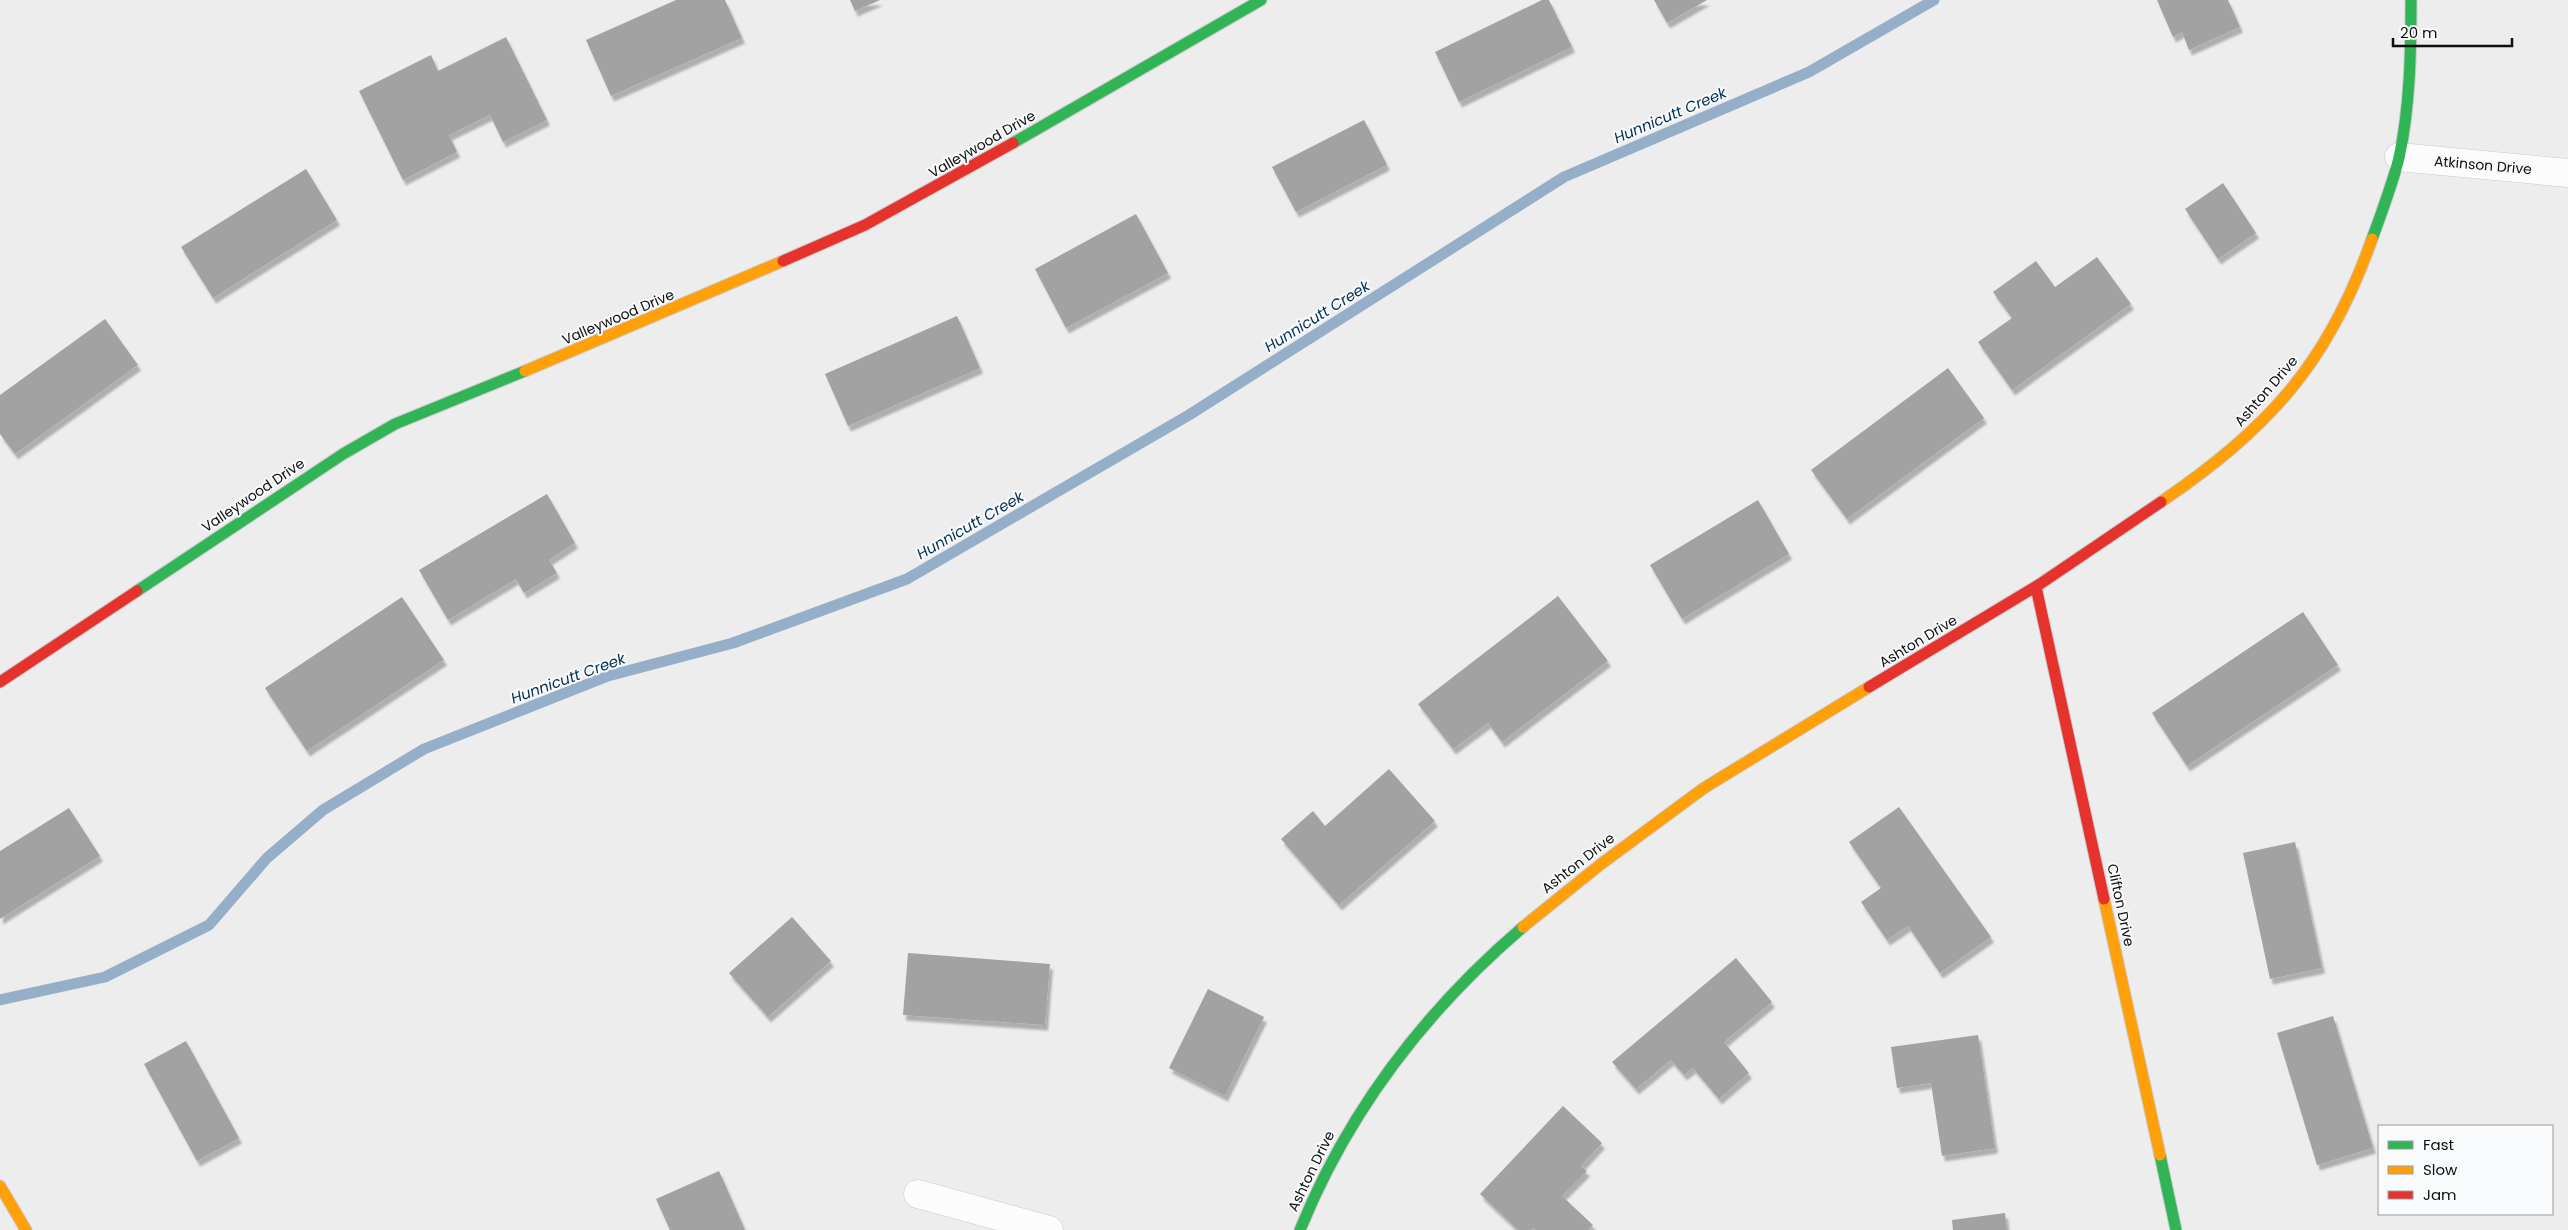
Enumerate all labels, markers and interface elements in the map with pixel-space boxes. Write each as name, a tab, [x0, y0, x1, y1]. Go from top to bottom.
scale bar	[2393, 15, 2512, 47]
text: 20 m	[2400, 22, 2438, 43]
water label: Hunnicutt Creek	[1610, 81, 1731, 148]
street label: Valleywood Drive	[925, 105, 1039, 183]
street label: Atkinson Drive	[2433, 151, 2533, 179]
water label: Hunnicutt Creek	[1260, 275, 1375, 357]
street label: Valleywood Drive	[559, 284, 677, 350]
street label: Ashton Drive	[2230, 351, 2302, 431]
street label: Valleywood Drive	[198, 453, 309, 537]
water label: Hunnicutt Creek	[913, 485, 1029, 564]
street label: Ashton Drive	[1875, 610, 1961, 672]
water label: Hunnicutt Creek	[508, 647, 629, 708]
street label: Ashton Drive	[1537, 828, 1619, 898]
street label: Clifton Drive	[2102, 862, 2140, 949]
legend	[2378, 1125, 2553, 1215]
street label: Ashton Drive	[1283, 1127, 1339, 1215]
text: Fast	[2423, 1134, 2454, 1155]
text: Slow	[2423, 1159, 2458, 1180]
text: Jam	[2423, 1184, 2457, 1205]

